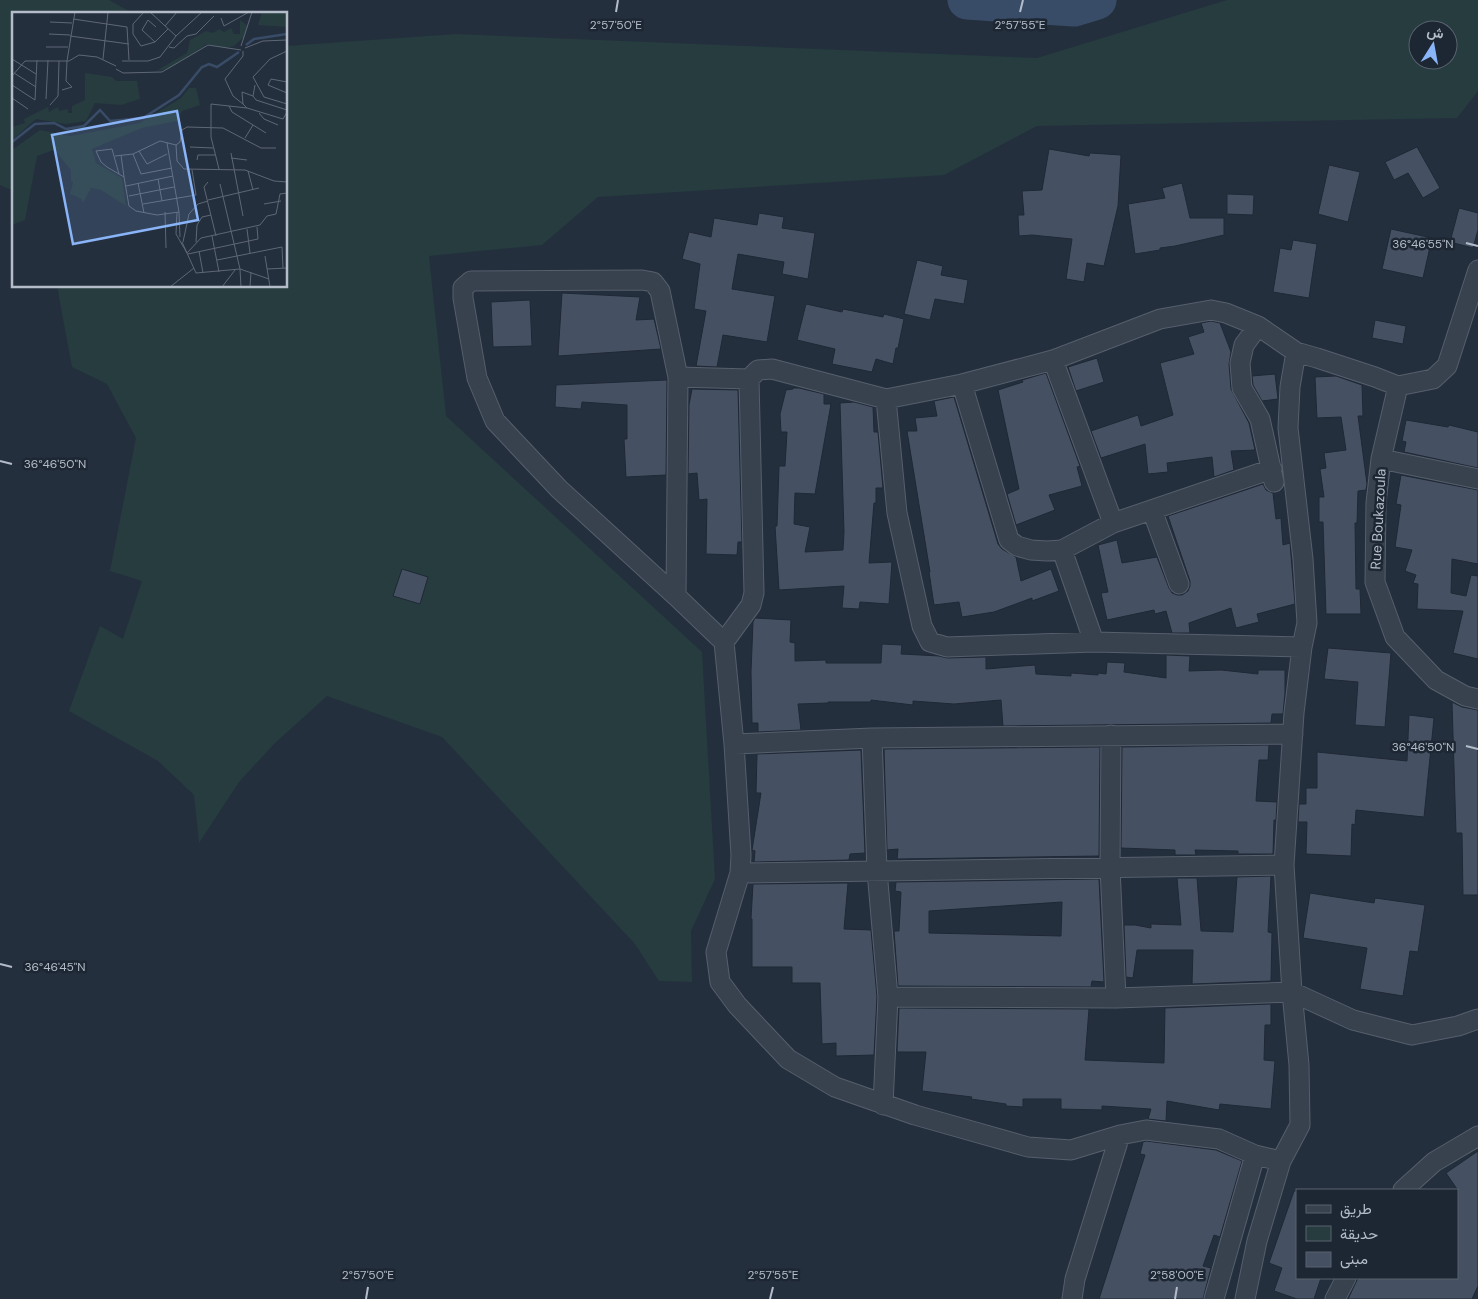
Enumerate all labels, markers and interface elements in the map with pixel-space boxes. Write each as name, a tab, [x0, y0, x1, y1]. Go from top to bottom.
inset map	[12, 12, 288, 288]
text: 2°57'50"E	[590, 17, 642, 33]
text: 2°57'55"E	[994, 17, 1046, 33]
north arrow	[1408, 20, 1458, 70]
text: ش	[1426, 22, 1446, 43]
text: 36°46'55"N	[1392, 236, 1454, 252]
text: 36°46'50"N	[24, 456, 86, 472]
street label: Rue Boukazoula	[1366, 468, 1390, 570]
text: 36°46'50"N	[1392, 739, 1454, 755]
text: 36°46'45"N	[24, 959, 86, 975]
legend	[1296, 1189, 1458, 1279]
text: طريق	[1340, 1199, 1372, 1219]
text: حديقة	[1340, 1224, 1378, 1244]
text: مبنى	[1340, 1249, 1368, 1269]
text: 2°57'50"E	[342, 1267, 394, 1283]
text: 2°57'55"E	[747, 1267, 799, 1283]
text: 2°58'00"E	[1150, 1267, 1204, 1283]

